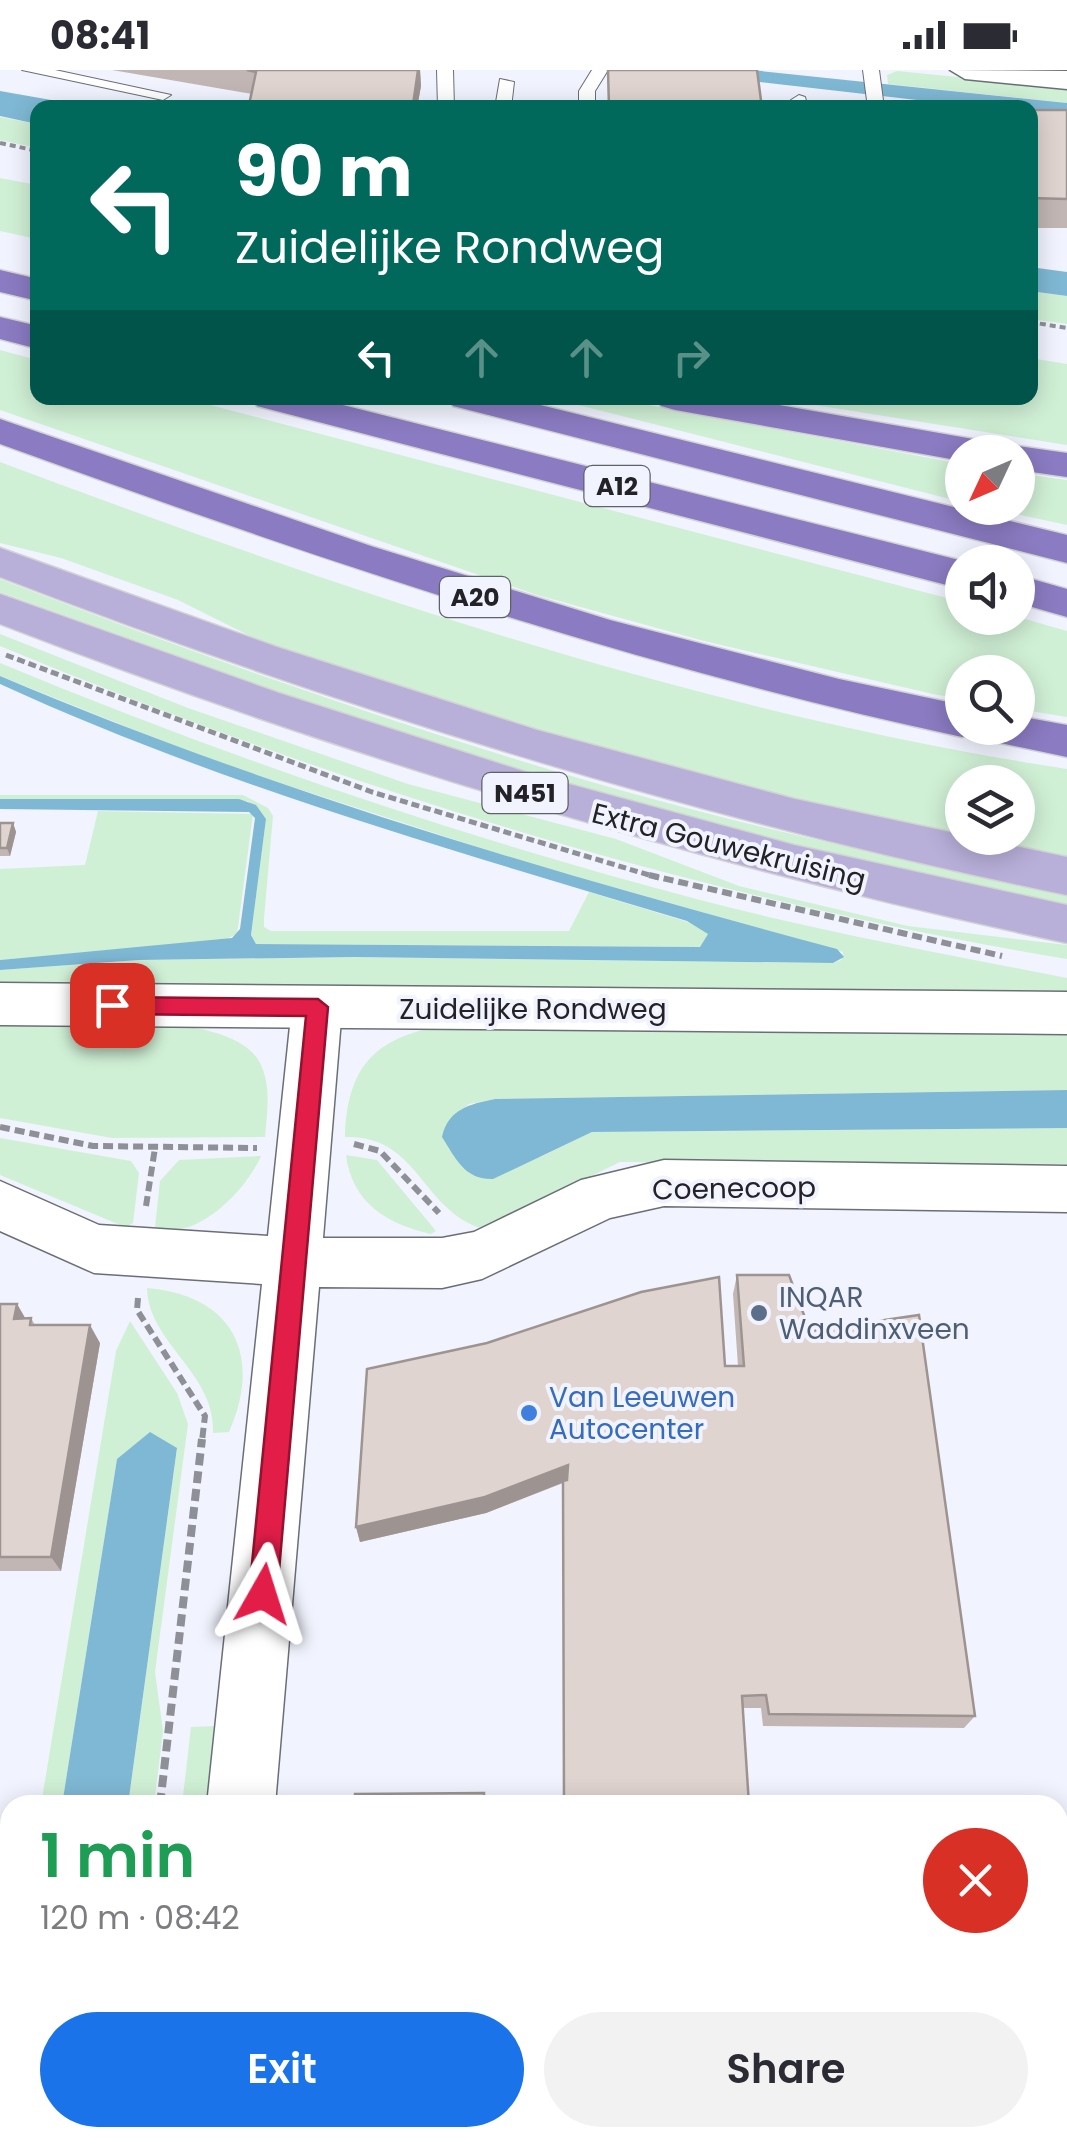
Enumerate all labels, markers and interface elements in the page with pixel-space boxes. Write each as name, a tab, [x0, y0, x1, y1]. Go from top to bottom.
text: 08:41	[50, 9, 150, 62]
text: 90 m	[235, 122, 413, 221]
icon: left	[70, 140, 200, 270]
text: Zuidelijke Rondweg	[235, 216, 665, 279]
icon: left	[349, 330, 404, 385]
icon: ahead	[454, 330, 509, 385]
icon: ahead	[559, 330, 614, 385]
icon: right	[664, 330, 719, 385]
north arrow	[945, 435, 1035, 525]
map controls	[945, 435, 1035, 855]
road number: A12	[584, 466, 650, 506]
button: sound	[945, 545, 1035, 635]
road number: A20	[440, 577, 510, 617]
button: search	[945, 655, 1035, 745]
button: layers	[945, 765, 1035, 855]
road number: N451	[482, 773, 568, 813]
street label: Extra Gouwekruising	[588, 794, 870, 899]
pin	[70, 963, 155, 1048]
icon: arrive	[85, 978, 140, 1033]
street label: Zuidelijke Rondweg	[399, 990, 667, 1029]
street label: Coenecoop	[652, 1168, 816, 1209]
place label: INQAR Waddinxveen	[779, 1278, 970, 1349]
marker: INQAR Waddinxveen	[748, 1302, 770, 1324]
place label: Van Leeuwen Autocenter	[549, 1378, 735, 1449]
marker: Van Leeuwen Autocenter	[518, 1402, 540, 1424]
position arrow	[211, 1542, 315, 1646]
text: 1 min	[40, 1814, 195, 1898]
button: close	[923, 1828, 1028, 1933]
text: 120 m · 08:42	[40, 1895, 240, 1940]
button: Exit	[40, 2012, 524, 2127]
button: Share	[544, 2012, 1028, 2127]

